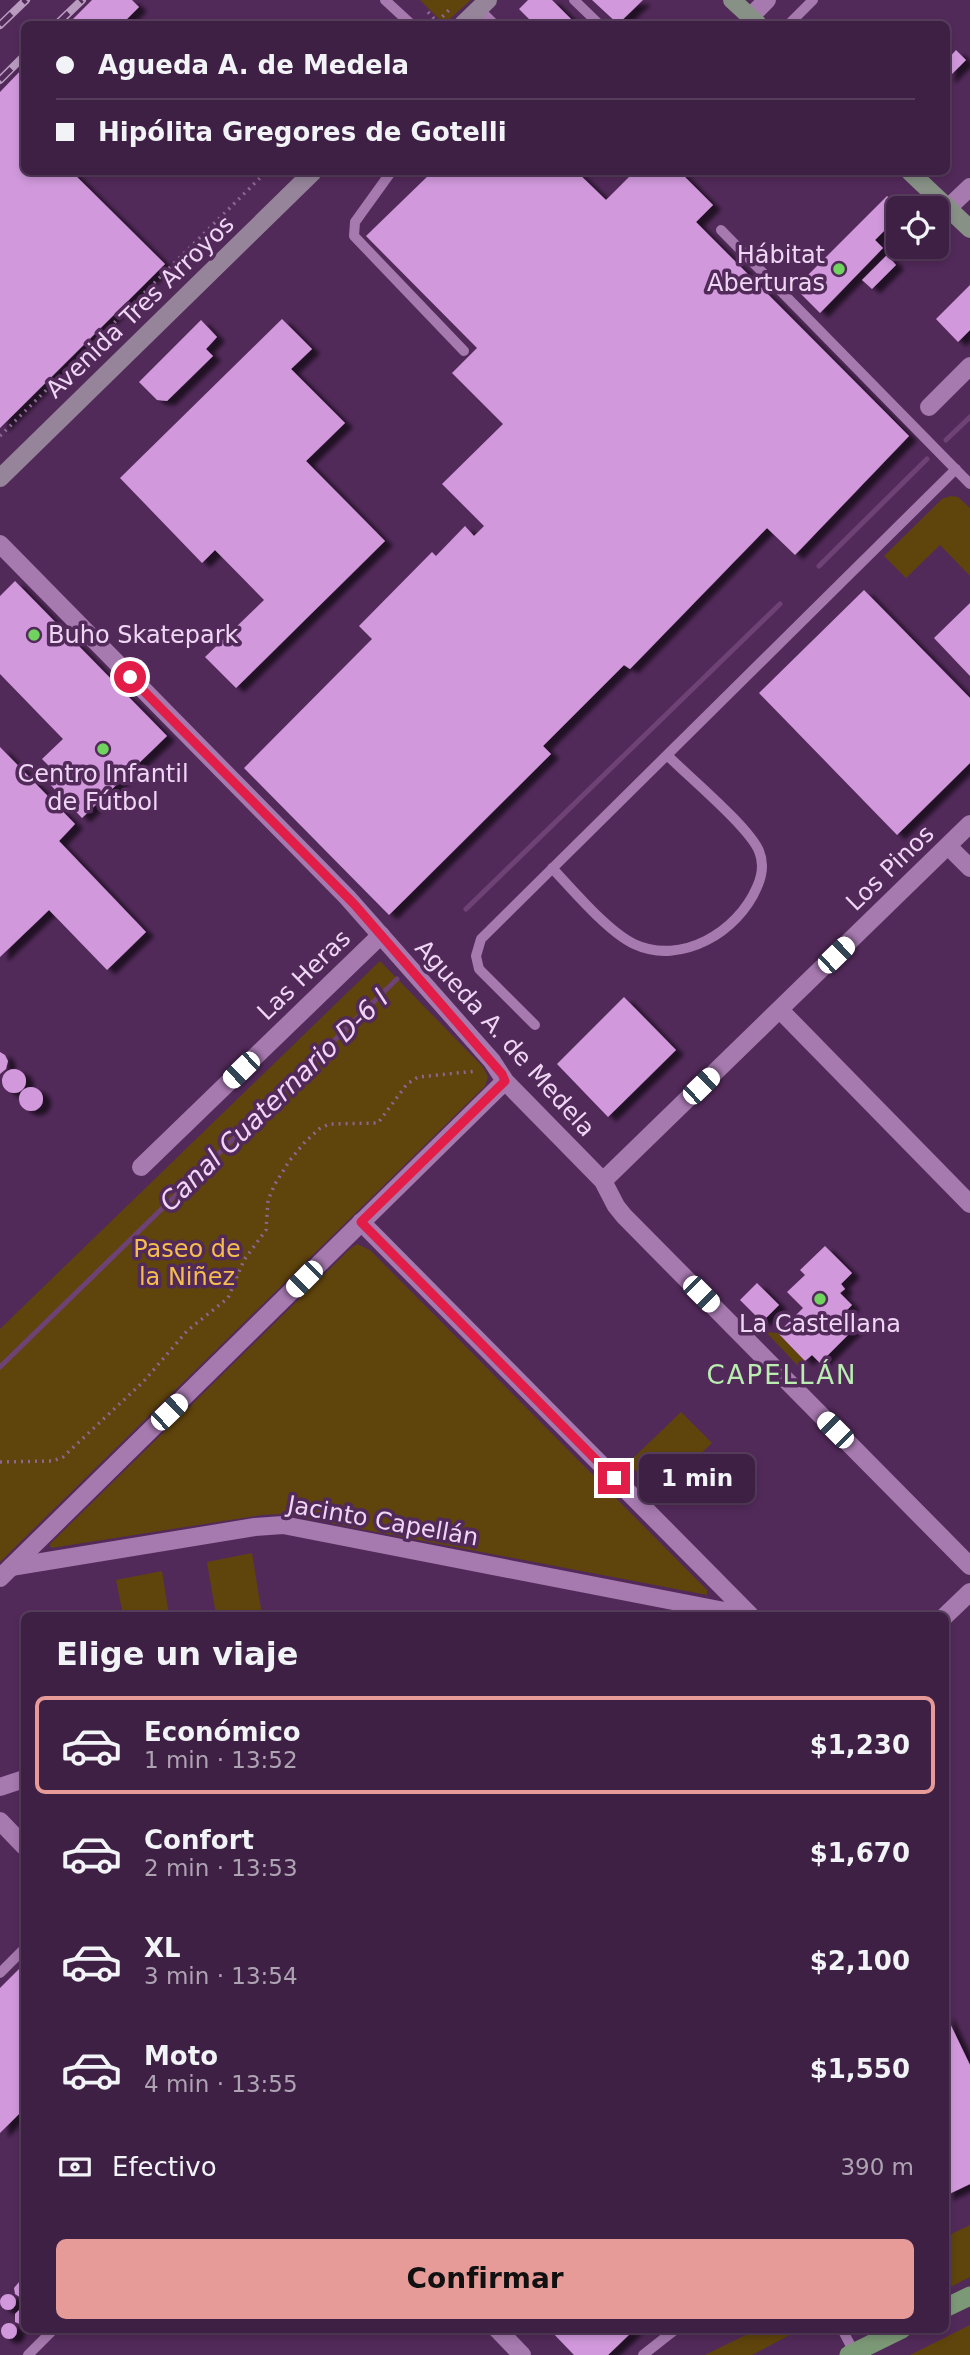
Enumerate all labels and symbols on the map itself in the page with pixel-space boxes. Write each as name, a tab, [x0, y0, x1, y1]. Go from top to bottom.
street label: Avenida Tres Arroyos	[40, 210, 240, 404]
place label: Hábitat Aberturas	[707, 241, 825, 297]
marker: Hábitat Aberturas	[831, 261, 847, 277]
place label: Buho Skatepark	[48, 621, 239, 649]
marker: Buho Skatepark	[26, 627, 42, 643]
route start	[114, 661, 146, 693]
marker: Centro Infantil de Fútbol	[95, 741, 111, 757]
place label: Centro Infantil de Fútbol	[17, 760, 189, 816]
street label: Los Pinos	[840, 819, 940, 917]
street label: Las Heras	[252, 924, 356, 1026]
car	[814, 933, 859, 977]
street label: Agueda A. de Medela	[409, 934, 601, 1142]
water label: Canal Cuaternario D-6 I	[154, 983, 394, 1217]
car	[219, 1048, 264, 1092]
car	[679, 1064, 724, 1108]
park label: Paseo de la Niñez	[133, 1235, 241, 1291]
car	[282, 1257, 327, 1301]
car	[679, 1272, 724, 1316]
marker: La Castellana	[812, 1291, 828, 1307]
place label: La Castellana	[739, 1310, 901, 1338]
district label: CAPELLÁN	[707, 1359, 857, 1390]
car	[147, 1390, 192, 1434]
car	[813, 1408, 858, 1452]
callout: 1 min	[638, 1454, 754, 1502]
route end	[598, 1462, 630, 1494]
street label: Jacinto Capellán	[283, 1490, 481, 1552]

